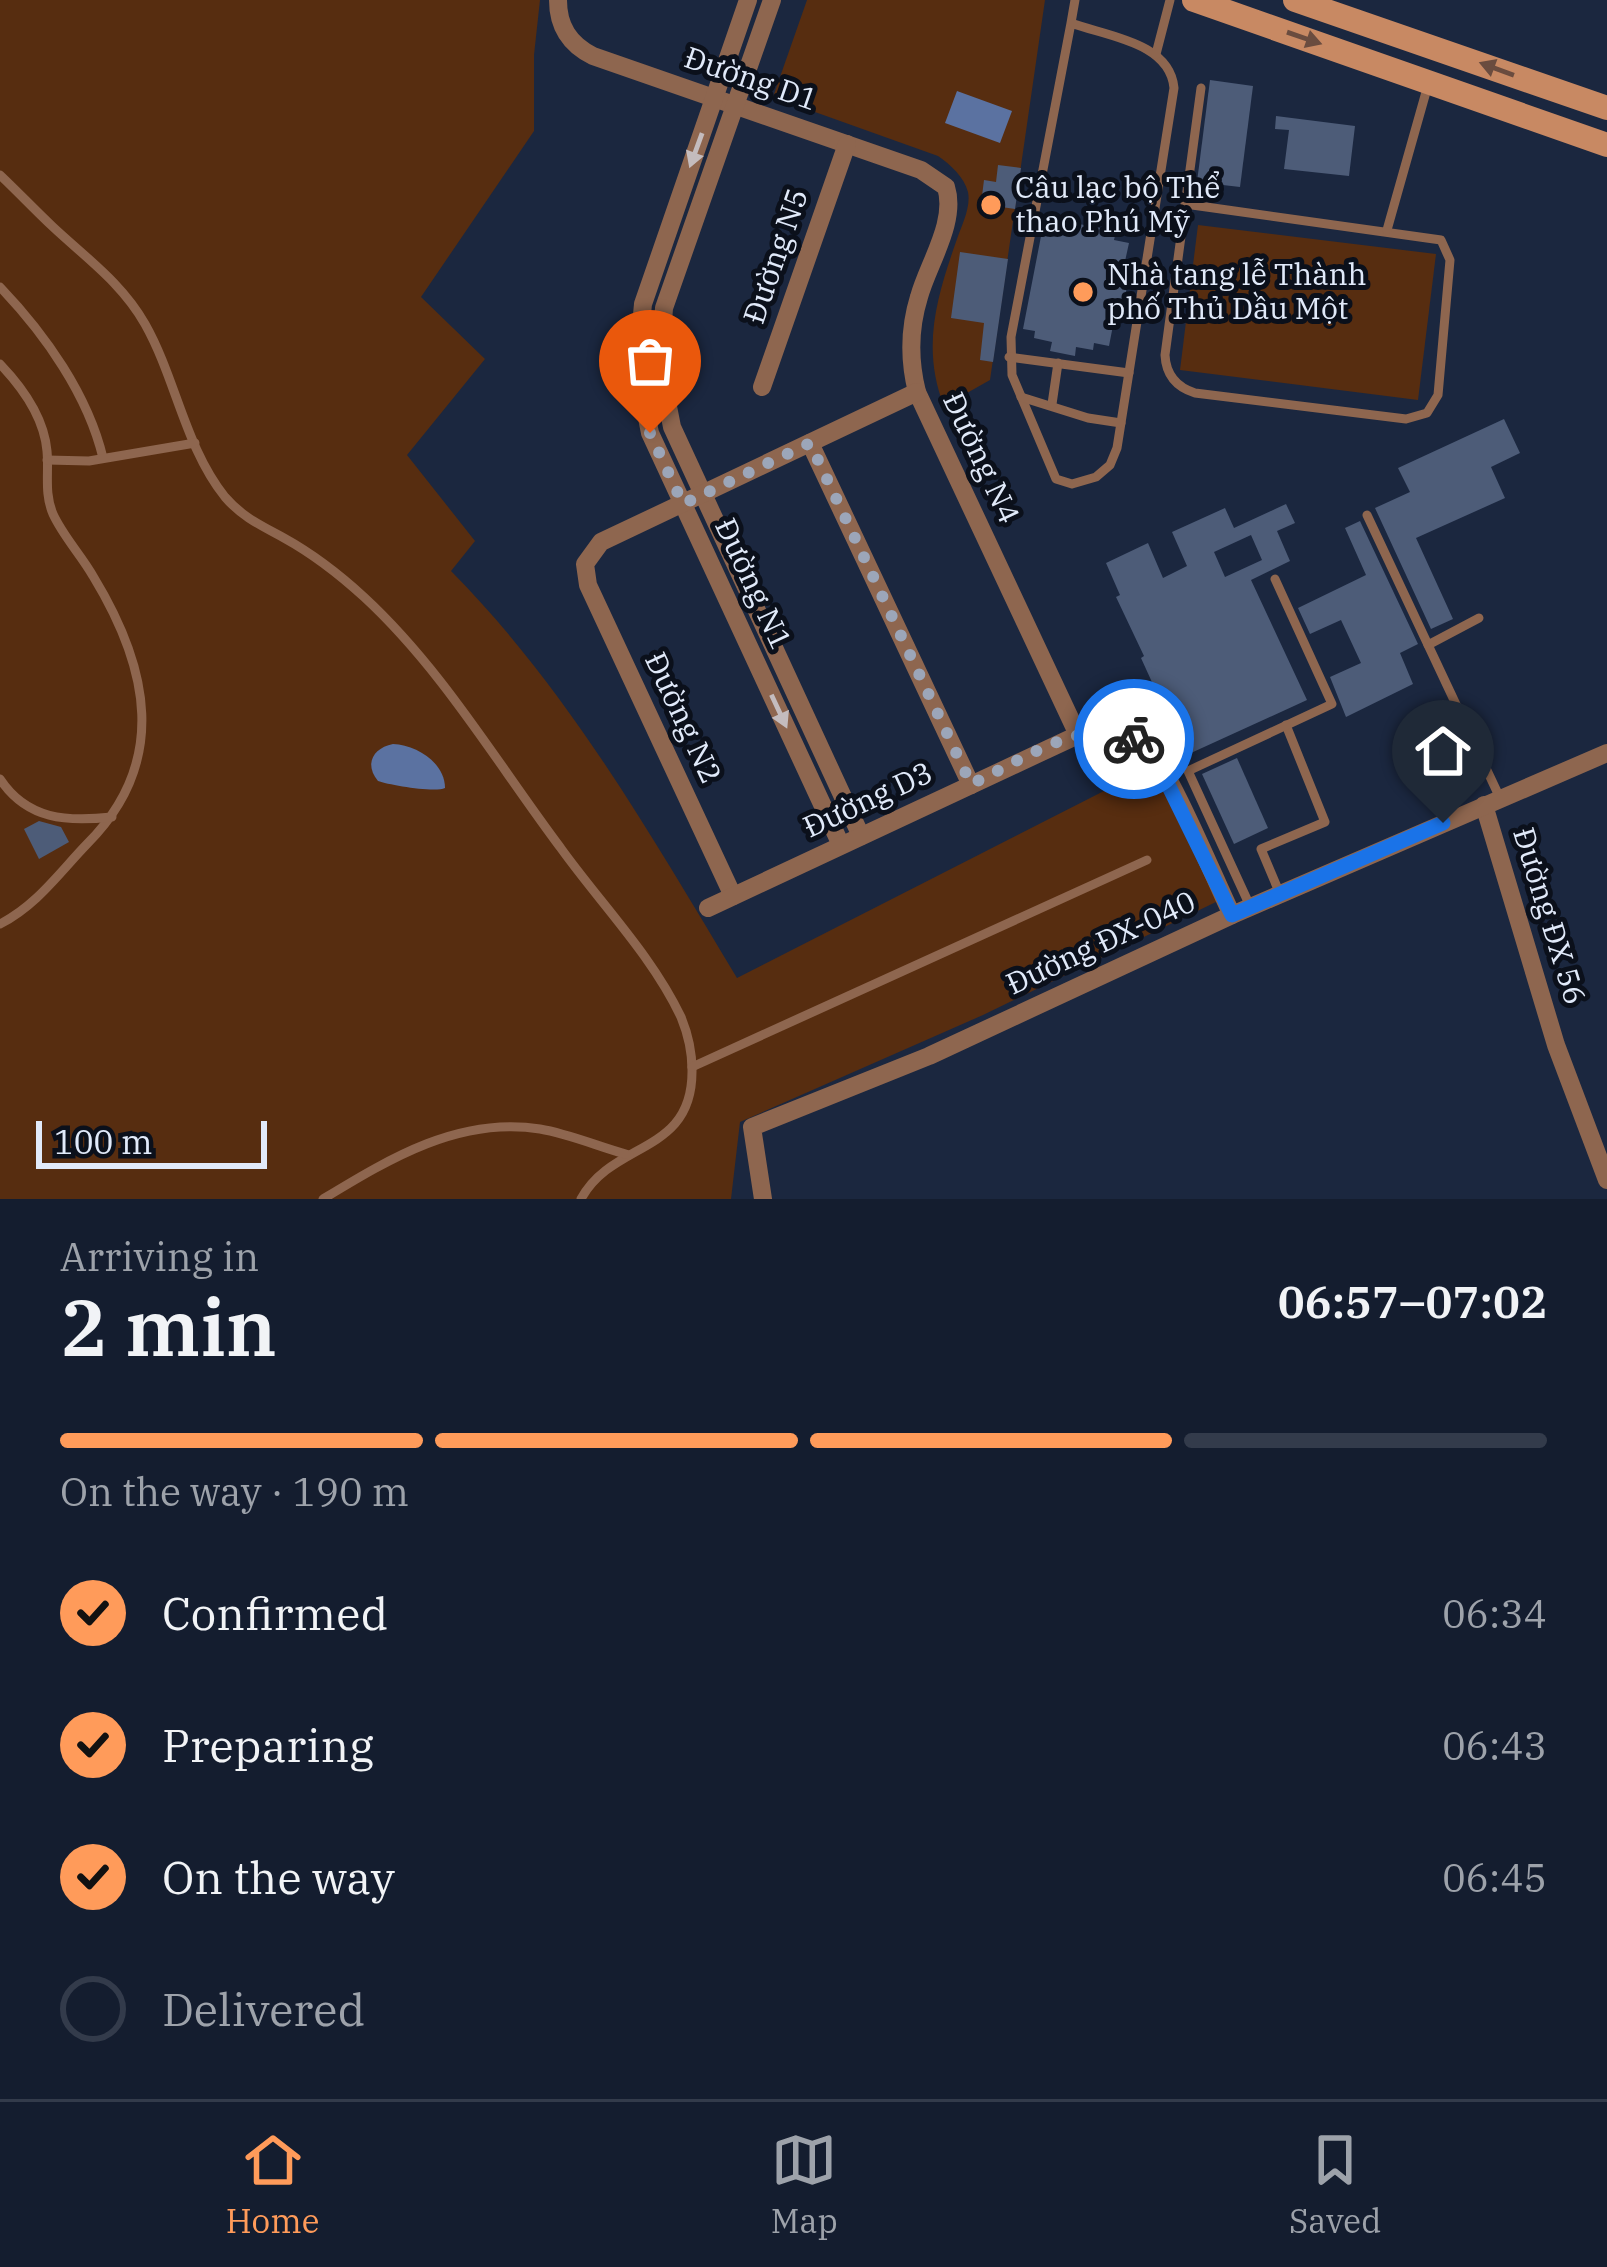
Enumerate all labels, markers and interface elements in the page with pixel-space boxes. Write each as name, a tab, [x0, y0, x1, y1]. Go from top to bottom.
one-way arrow	[1286, 30, 1323, 49]
street label: Đường D1	[680, 37, 823, 119]
one-way arrow	[1479, 59, 1515, 77]
one-way arrow	[686, 132, 704, 168]
place label: Câu lạc bộ Thể thao Phú Mỹ	[1015, 167, 1220, 240]
street label: Đường N5	[733, 183, 816, 328]
marker: Câu lạc bộ Thể thao Phú Mỹ	[978, 192, 1004, 218]
place label: Nhà tang lễ Thành phố Thủ Dầu Một	[1107, 254, 1366, 327]
marker: Nhà tang lễ Thành phố Thủ Dầu Một	[1070, 279, 1096, 305]
pin	[599, 310, 701, 433]
icon: bag	[617, 328, 683, 394]
street label: Đường N4	[935, 385, 1030, 529]
street label: Đường N1	[707, 511, 802, 655]
street label: Đường N2	[637, 645, 732, 789]
courier	[1074, 679, 1194, 799]
one-way arrow	[769, 694, 789, 729]
pin	[1392, 700, 1494, 823]
icon: bike	[1101, 706, 1167, 772]
icon: home	[1410, 718, 1476, 784]
street label: Đường D3	[796, 752, 938, 846]
street label: Đường ĐX 56	[1505, 822, 1596, 1009]
street label: Đường ĐX-040	[999, 881, 1201, 1003]
scale bar	[36, 1115, 267, 1168]
text: 100 m	[54, 1120, 153, 1163]
text: Arriving in	[60, 1231, 259, 1282]
text: 06:57–07:02	[1278, 1272, 1547, 1330]
text: 2 min	[60, 1276, 277, 1377]
text: On the way · 190 m	[60, 1466, 409, 1517]
icon: check	[60, 1580, 126, 1646]
text: Confirmed	[162, 1584, 388, 1642]
text: 06:34	[1442, 1588, 1547, 1639]
icon: check	[60, 1712, 126, 1778]
text: Preparing	[162, 1716, 374, 1774]
text: 06:43	[1442, 1720, 1547, 1771]
icon: check	[60, 1844, 126, 1910]
text: On the way	[162, 1848, 395, 1906]
text: 06:45	[1442, 1852, 1547, 1903]
text: Delivered	[162, 1980, 365, 2038]
tab: Home	[226, 2127, 319, 2242]
tab: Map	[771, 2127, 838, 2242]
tab: Saved	[1289, 2127, 1381, 2242]

